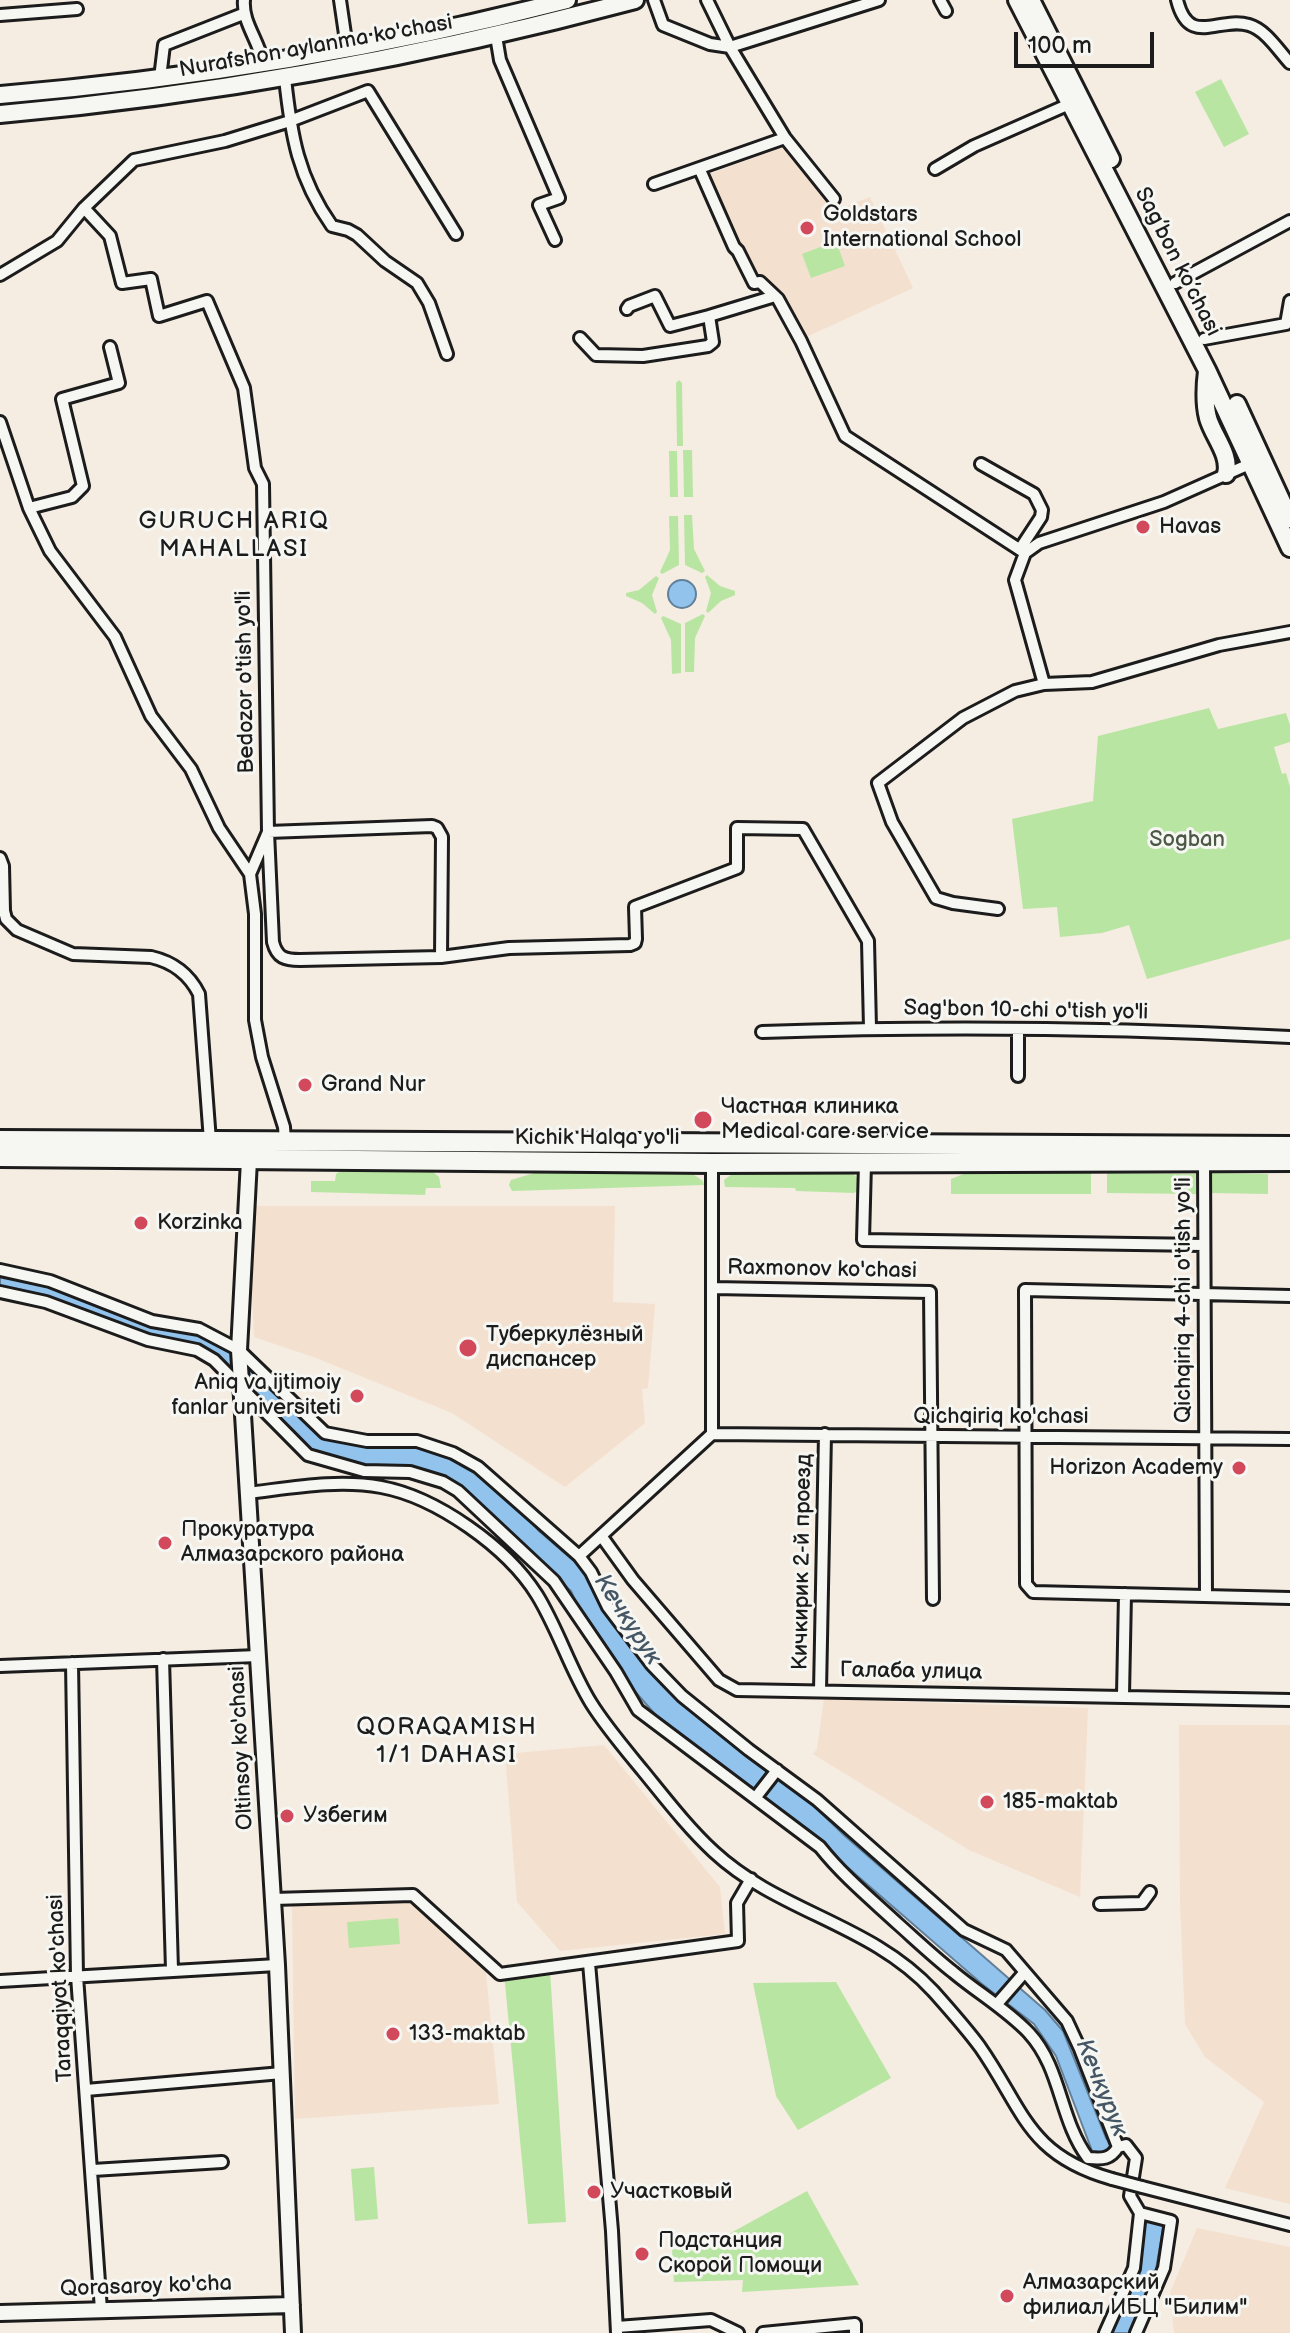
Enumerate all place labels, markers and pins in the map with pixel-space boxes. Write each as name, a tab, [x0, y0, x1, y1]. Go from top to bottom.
place label: Goldstars International School	[823, 202, 1021, 254]
marker: Goldstars International School	[798, 219, 816, 237]
place label: Havas	[1159, 514, 1221, 540]
marker: Havas	[1134, 518, 1152, 536]
place label: Grand Nur	[321, 1072, 425, 1098]
marker: Grand Nur	[296, 1076, 314, 1094]
place label: Частная клиника Medical care service	[721, 1094, 929, 1146]
marker: Частная клиника Medical care service	[692, 1109, 714, 1131]
place label: Korzinka	[157, 1210, 243, 1236]
marker: Korzinka	[132, 1214, 150, 1232]
place label: Туберкулёзный диспансер	[486, 1322, 643, 1374]
marker: Туберкулёзный диспансер	[457, 1337, 479, 1359]
place label: Aniq va ijtimoiy fanlar universiteti	[172, 1370, 341, 1422]
marker: Aniq va ijtimoiy fanlar universiteti	[348, 1387, 366, 1405]
place label: Horizon Academy	[1049, 1455, 1223, 1481]
marker: Horizon Academy	[1230, 1459, 1248, 1477]
place label: Прокуратура Алмазарского района	[181, 1517, 404, 1568]
marker: Прокуратура Алмазарского района	[156, 1534, 174, 1552]
place label: 185-maktab	[1003, 1789, 1118, 1815]
marker: 185-maktab	[978, 1793, 996, 1811]
place label: Узбегим	[303, 1803, 388, 1829]
marker: Узбегим	[278, 1807, 296, 1825]
place label: 133-maktab	[409, 2021, 526, 2047]
marker: 133-maktab	[384, 2025, 402, 2043]
place label: Участковый	[610, 2179, 732, 2205]
marker: Участковый	[585, 2183, 603, 2201]
place label: Подстанция Скорой Помощи	[658, 2228, 822, 2280]
marker: Подстанция Скорой Помощи	[633, 2245, 651, 2263]
place label: Алмазарский филиал ИБЦ "Билим"	[1023, 2270, 1247, 2322]
marker: Алмазарский филиал ИБЦ "Билим"	[998, 2287, 1016, 2305]

